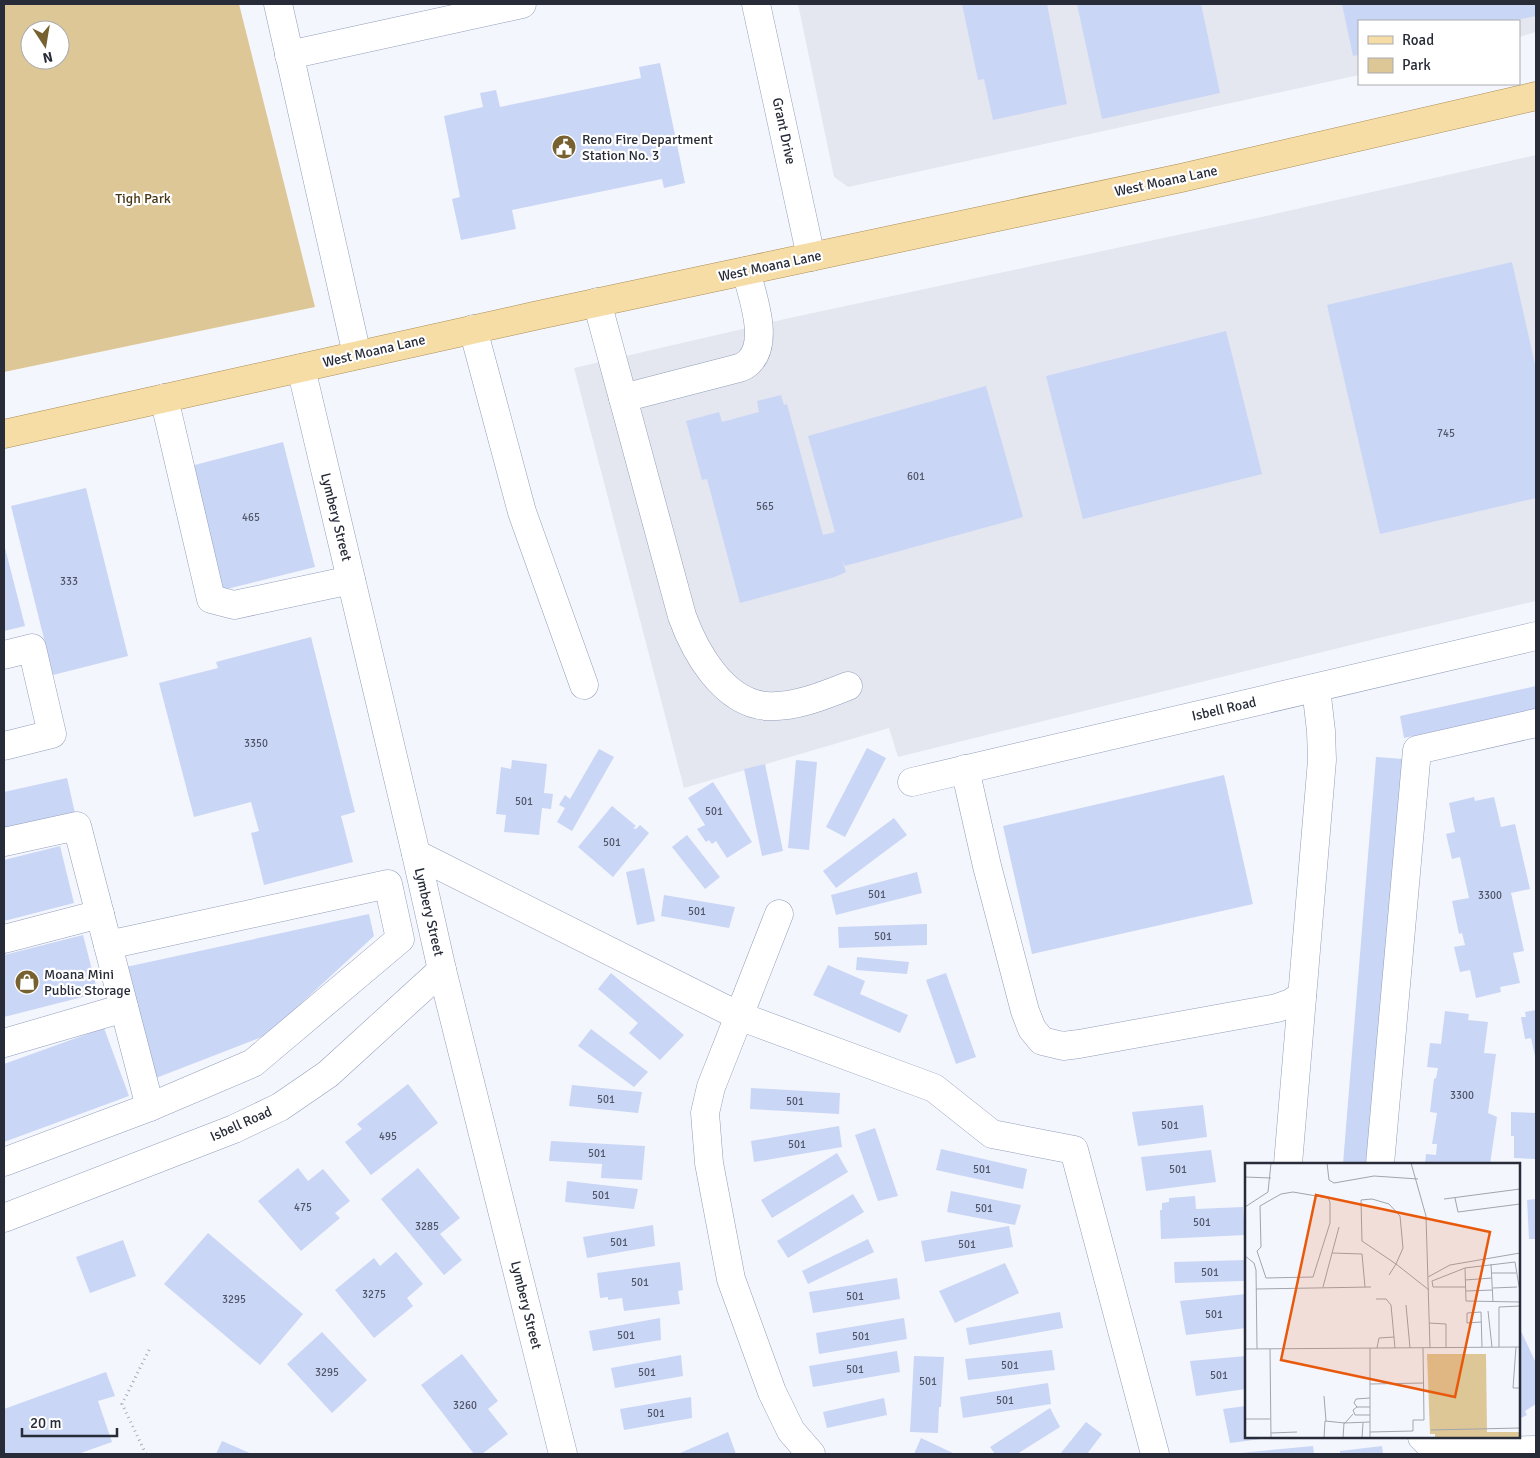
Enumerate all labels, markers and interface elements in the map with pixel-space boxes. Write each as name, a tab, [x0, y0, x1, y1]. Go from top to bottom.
north arrow	[20, 20, 70, 70]
legend	[1358, 20, 1520, 85]
text: Road	[1402, 31, 1434, 49]
text: N	[41, 48, 54, 67]
text: Park	[1402, 56, 1431, 74]
street label: Grant Drive	[769, 96, 799, 166]
place label: Reno Fire Department Station No. 3	[582, 131, 713, 164]
public building icon: Reno Fire Department Station No. 3	[551, 134, 577, 160]
street label: West Moana Lane	[1113, 162, 1219, 200]
park label: Tigh Park	[115, 190, 171, 207]
street label: West Moana Lane	[717, 247, 823, 285]
street label: West Moana Lane	[321, 331, 427, 371]
house number: 745	[1437, 427, 1455, 440]
house number: 601	[907, 470, 925, 483]
street label: Lymbery Street	[317, 471, 355, 563]
house number: 565	[756, 500, 774, 513]
house number: 465	[242, 511, 260, 524]
house number: 333	[60, 575, 78, 588]
street label: Isbell Road	[1190, 693, 1258, 725]
house number: 3350	[244, 737, 268, 750]
house number: 501	[515, 795, 533, 808]
house number: 501	[705, 805, 723, 818]
house number: 501	[603, 836, 621, 849]
street label: Lymbery Street	[411, 866, 447, 958]
house number: 501	[868, 888, 886, 901]
house number: 3300	[1478, 889, 1502, 902]
house number: 501	[688, 905, 706, 918]
house number: 501	[874, 930, 892, 943]
place label: Moana Mini Public Storage	[44, 966, 131, 999]
shop icon: Moana Mini Public Storage	[14, 969, 40, 995]
house number: 3300	[1450, 1089, 1474, 1102]
house number: 501	[597, 1093, 615, 1106]
house number: 501	[786, 1095, 804, 1108]
street label: Isbell Road	[208, 1103, 274, 1145]
house number: 501	[1161, 1119, 1179, 1132]
house number: 495	[379, 1130, 397, 1143]
house number: 501	[788, 1138, 806, 1151]
house number: 501	[588, 1147, 606, 1160]
house number: 501	[973, 1163, 991, 1176]
house number: 501	[1169, 1163, 1187, 1176]
inset map	[1245, 1163, 1520, 1438]
house number: 501	[592, 1189, 610, 1202]
house number: 475	[294, 1201, 312, 1214]
house number: 501	[975, 1202, 993, 1215]
house number: 501	[1193, 1216, 1211, 1229]
house number: 3285	[415, 1220, 439, 1233]
house number: 501	[610, 1236, 628, 1249]
house number: 501	[958, 1238, 976, 1251]
street label: Lymbery Street	[507, 1259, 545, 1351]
house number: 501	[1201, 1266, 1219, 1279]
house number: 501	[631, 1276, 649, 1289]
house number: 3275	[362, 1288, 386, 1301]
house number: 501	[846, 1290, 864, 1303]
house number: 3295	[222, 1293, 246, 1306]
house number: 501	[1205, 1308, 1223, 1321]
house number: 501	[617, 1329, 635, 1342]
house number: 501	[852, 1330, 870, 1343]
house number: 501	[1001, 1359, 1019, 1372]
house number: 501	[846, 1363, 864, 1376]
house number: 3295	[315, 1366, 339, 1379]
house number: 501	[638, 1366, 656, 1379]
house number: 501	[1210, 1369, 1228, 1382]
house number: 501	[919, 1375, 937, 1388]
house number: 501	[996, 1394, 1014, 1407]
house number: 3260	[453, 1399, 477, 1412]
scale bar	[22, 1406, 118, 1438]
house number: 501	[647, 1407, 665, 1420]
text: 20 m	[30, 1414, 61, 1432]

